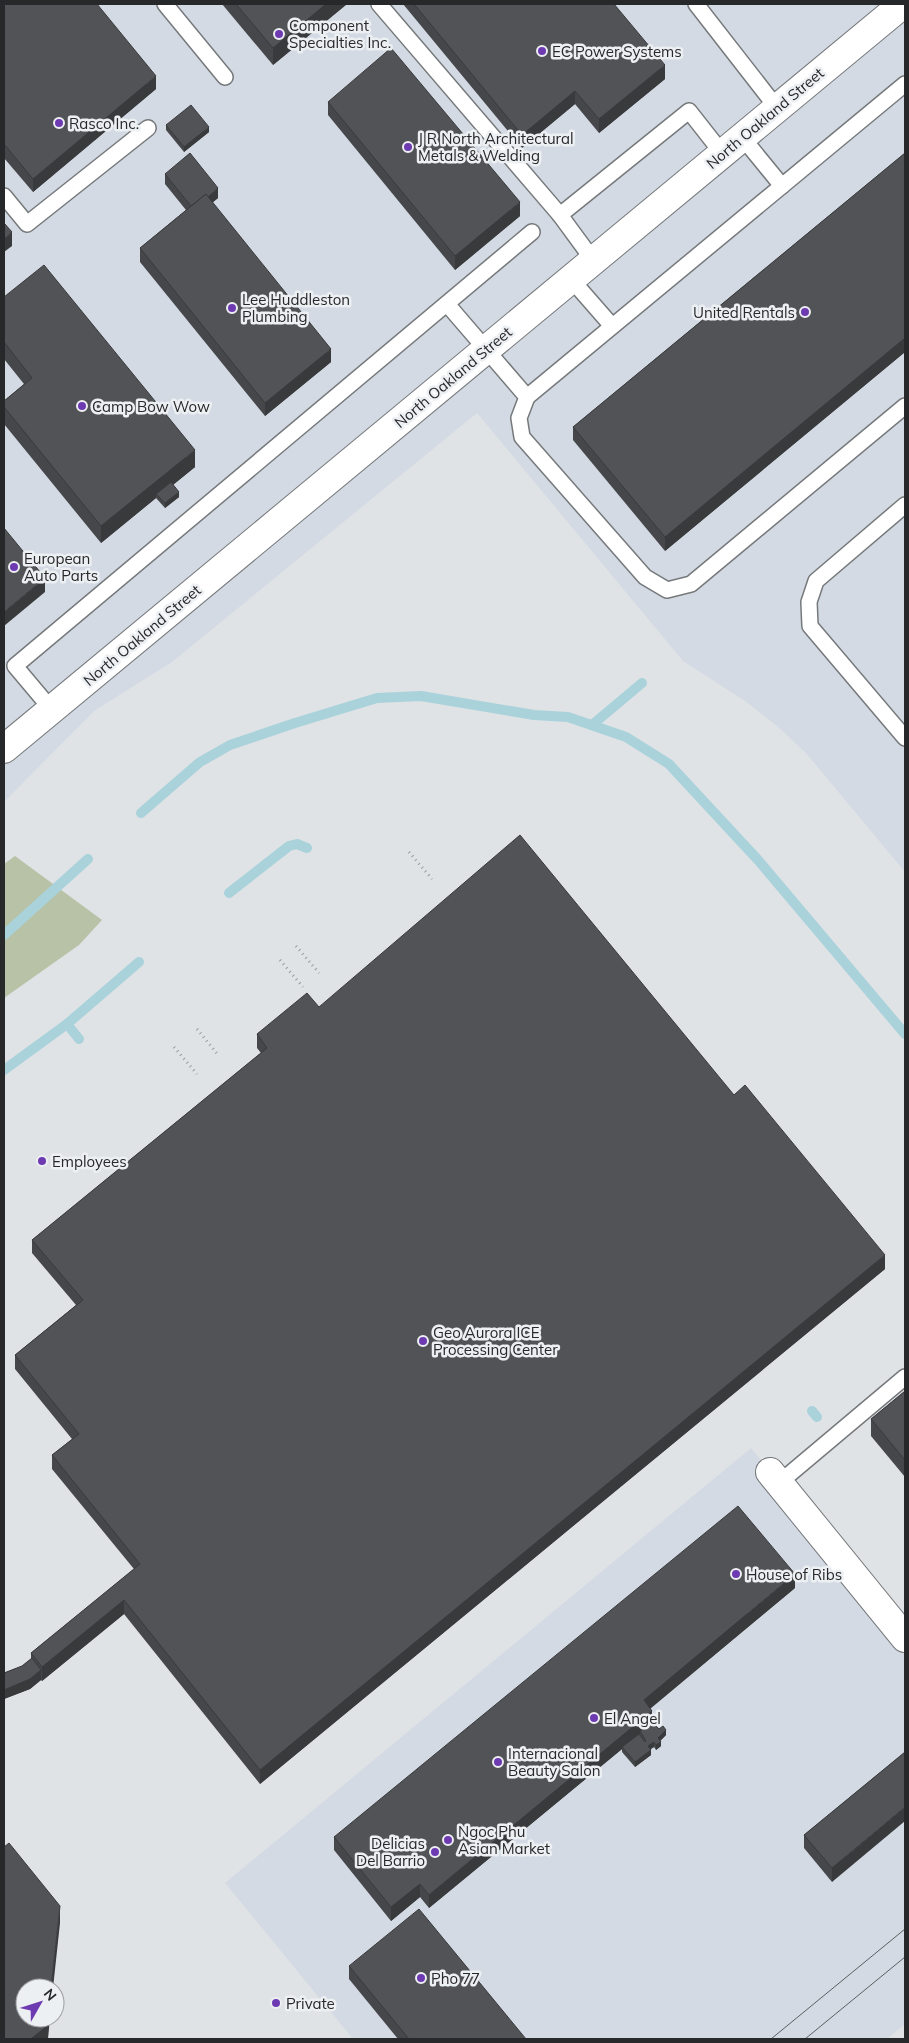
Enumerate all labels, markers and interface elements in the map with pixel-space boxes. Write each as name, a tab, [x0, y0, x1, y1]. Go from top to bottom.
place label: Component Specialties Inc.	[289, 16, 391, 52]
marker: Component Specialties Inc.	[273, 28, 285, 40]
place label: EC Power Systems	[552, 42, 682, 61]
marker: EC Power Systems	[536, 45, 548, 57]
street label: North Oakland Street	[702, 63, 828, 173]
place label: Rasco Inc.	[69, 114, 139, 133]
marker: Rasco Inc.	[53, 117, 65, 129]
place label: J R North Architectural Metals & Welding	[418, 129, 573, 165]
marker: J R North Architectural Metals & Welding	[402, 141, 414, 153]
place label: Lee Huddleston Plumbing	[242, 290, 350, 326]
marker: Lee Huddleston Plumbing	[226, 302, 238, 314]
place label: United Rentals	[693, 303, 795, 322]
marker: United Rentals	[799, 306, 811, 318]
street label: North Oakland Street	[390, 322, 516, 432]
place label: Camp Bow Wow	[92, 397, 210, 416]
marker: Camp Bow Wow	[76, 400, 88, 412]
place label: European Auto Parts	[24, 549, 98, 585]
marker: European Auto Parts	[8, 561, 20, 573]
street label: North Oakland Street	[79, 580, 205, 690]
place label: Employees	[52, 1152, 127, 1171]
marker: Employees	[36, 1155, 48, 1167]
place label: Geo Aurora ICE Processing Center	[433, 1323, 558, 1359]
marker: Geo Aurora ICE Processing Center	[417, 1335, 429, 1347]
place label: House of Ribs	[746, 1565, 842, 1584]
marker: House of Ribs	[730, 1568, 742, 1580]
place label: El Angel	[604, 1709, 661, 1728]
marker: El Angel	[588, 1712, 600, 1724]
place label: Internacional Beauty Salon	[508, 1744, 601, 1780]
marker: Internacional Beauty Salon	[492, 1756, 504, 1768]
place label: Ngoc Phu Asian Market	[458, 1822, 550, 1858]
place label: Delicias Del Barrio	[356, 1834, 425, 1870]
marker: Ngoc Phu Asian Market	[442, 1834, 454, 1846]
marker: Delicias Del Barrio	[429, 1846, 441, 1858]
place label: Pho 77	[431, 1969, 480, 1988]
marker: Pho 77	[415, 1972, 427, 1984]
north arrow	[15, 1978, 65, 2028]
text: N	[40, 1985, 60, 2005]
place label: Private	[286, 1994, 335, 2013]
marker: Private	[270, 1997, 282, 2009]

